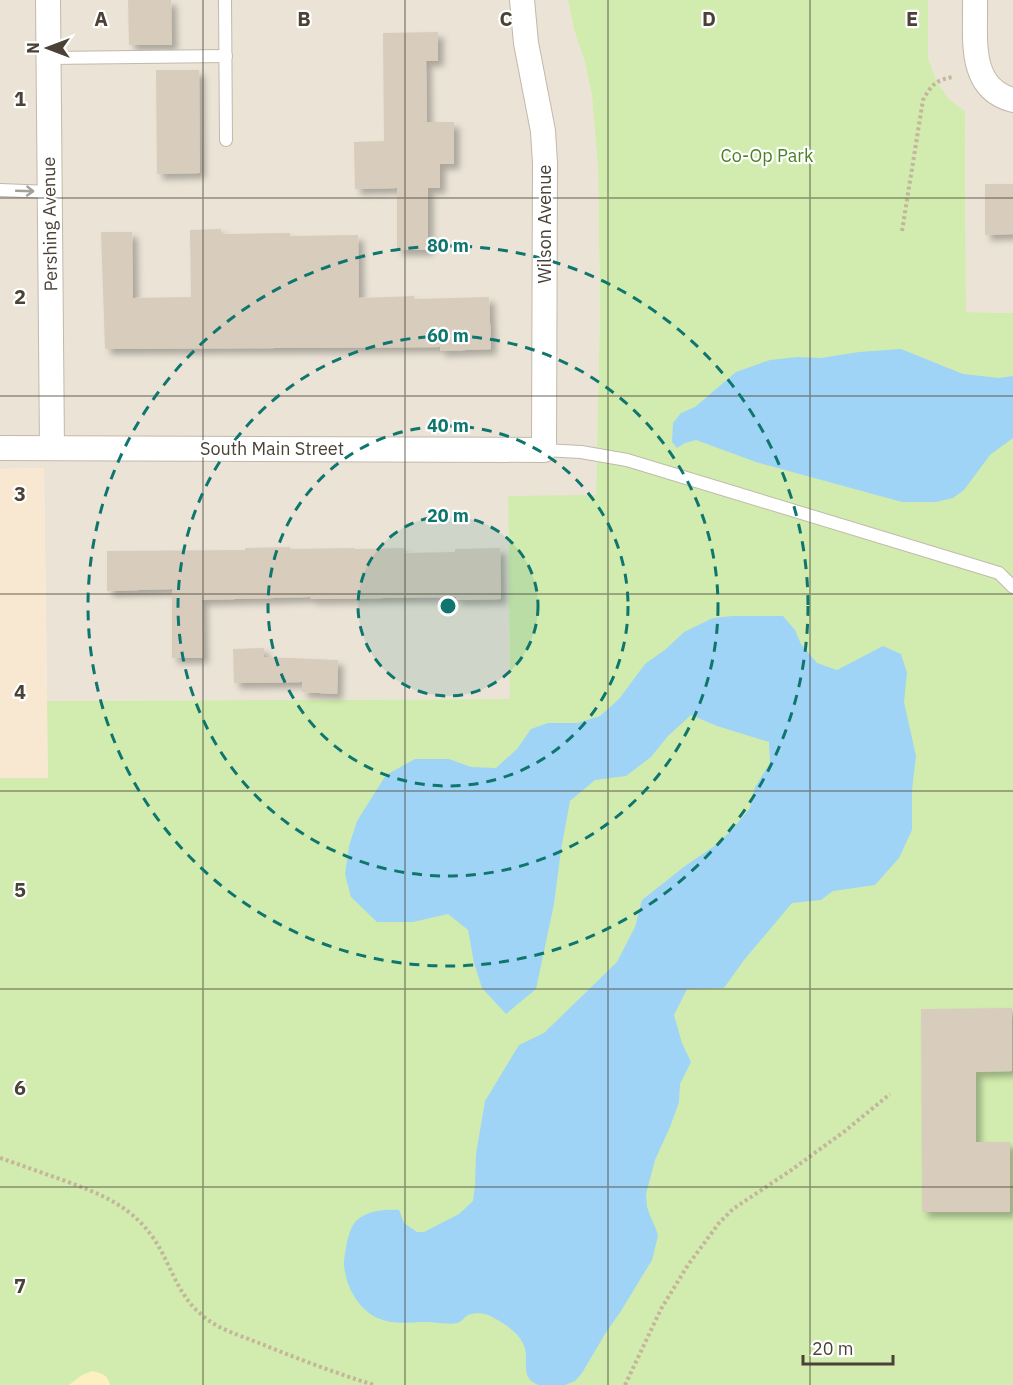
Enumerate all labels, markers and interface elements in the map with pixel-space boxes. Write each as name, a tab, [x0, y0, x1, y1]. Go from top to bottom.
text: A	[94, 5, 108, 32]
text: B	[297, 5, 311, 32]
text: C	[499, 5, 513, 32]
text: D	[702, 5, 716, 32]
text: E	[906, 5, 918, 32]
north arrow	[18, 18, 78, 78]
text: N	[23, 42, 43, 54]
text: 1	[14, 85, 26, 112]
park label: Co-Op Park	[721, 144, 814, 167]
street label: Pershing Avenue	[37, 156, 62, 292]
street label: Wilson Avenue	[533, 164, 556, 283]
one-way arrow	[14, 185, 34, 196]
text: 80 m	[427, 234, 469, 257]
text: 2	[14, 283, 26, 310]
text: 60 m	[427, 324, 469, 347]
text: 40 m	[427, 414, 469, 437]
street label: South Main Street	[200, 437, 344, 460]
text: 3	[14, 480, 26, 507]
text: 20 m	[427, 504, 469, 527]
centre of rings	[438, 596, 458, 616]
text: 4	[14, 678, 26, 705]
text: 5	[14, 876, 26, 903]
text: 6	[14, 1074, 26, 1101]
text: 7	[14, 1272, 26, 1299]
scale bar	[803, 1328, 893, 1366]
text: 20 m	[812, 1337, 854, 1360]

